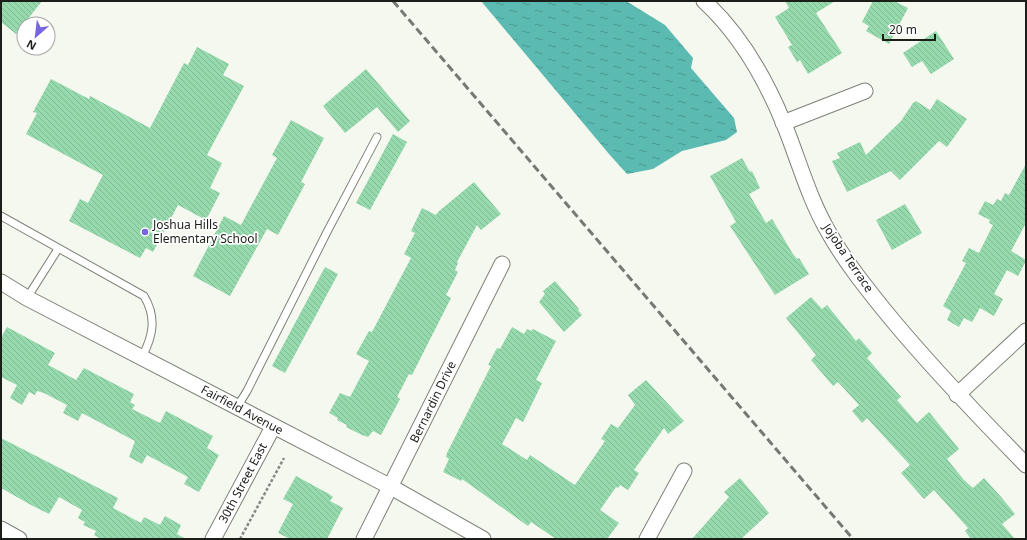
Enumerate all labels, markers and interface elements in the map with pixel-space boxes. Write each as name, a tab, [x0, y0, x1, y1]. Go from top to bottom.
north arrow	[16, 16, 56, 56]
scale bar	[883, 16, 935, 42]
text: 20 m	[889, 21, 917, 38]
text: N	[24, 37, 39, 54]
place label: Joshua Hills Elementary School	[152, 216, 258, 247]
street label: Jojoba Terrace	[819, 219, 878, 296]
marker: Joshua Hills Elementary School	[140, 227, 150, 237]
street label: Bernardin Drive	[405, 358, 460, 446]
street label: Fairfield Avenue	[198, 381, 286, 438]
street label: 30th Street East	[214, 439, 271, 526]

